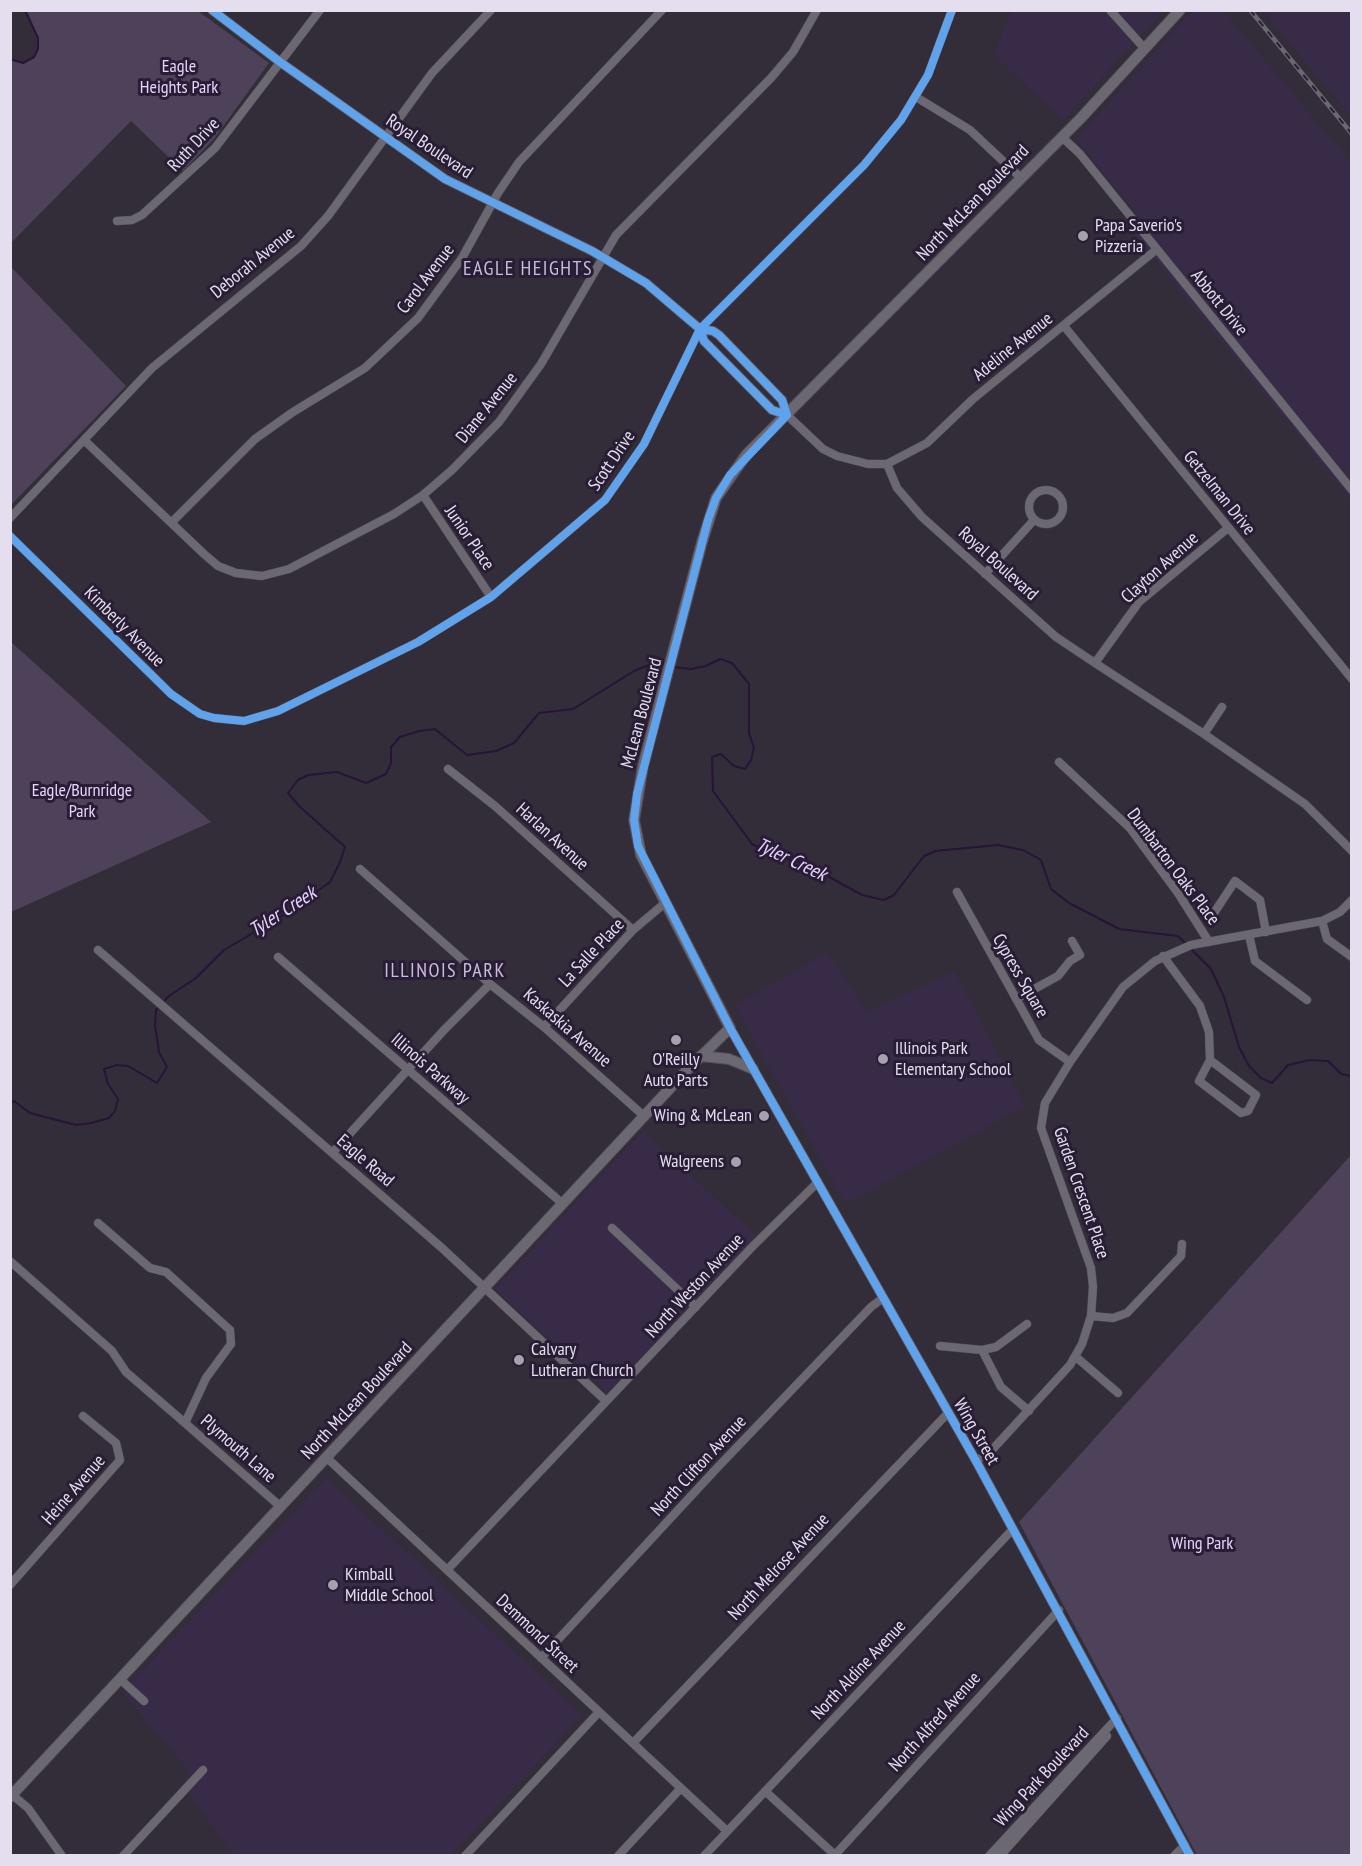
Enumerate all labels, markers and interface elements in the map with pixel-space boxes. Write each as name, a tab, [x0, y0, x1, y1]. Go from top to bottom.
park label: Eagle Heights Park	[140, 56, 218, 98]
street label: Royal Boulevard	[382, 110, 476, 184]
street label: Ruth Drive	[164, 114, 224, 176]
street label: North McLean Boulevard	[912, 141, 1034, 265]
place label: Papa Saverio's Pizzeria	[1095, 215, 1182, 258]
street label: Deborah Avenue	[207, 223, 299, 303]
marker: Papa Saverio's Pizzeria	[1076, 229, 1090, 243]
street label: Carol Avenue	[393, 240, 459, 318]
district label: EAGLE HEIGHTS	[463, 257, 593, 281]
street label: Abbott Drive	[1186, 266, 1252, 340]
street label: Adeline Avenue	[969, 308, 1057, 386]
street label: Diane Avenue	[452, 368, 522, 448]
street label: Scott Drive	[584, 427, 640, 495]
street label: Getzelman Drive	[1178, 446, 1260, 540]
street label: Junior Place	[439, 501, 499, 575]
street label: Royal Boulevard	[954, 523, 1042, 605]
street label: Clayton Avenue	[1117, 528, 1203, 608]
street label: Kimberly Avenue	[79, 582, 169, 672]
street label: McLean Boulevard	[617, 656, 667, 770]
park label: Eagle/Burnridge Park	[32, 780, 132, 822]
street label: Harlan Avenue	[511, 799, 593, 875]
street label: Dumbarton Oaks Place	[1122, 804, 1224, 930]
water label: Tyler Creek	[752, 833, 830, 887]
water label: Tyler Creek	[245, 881, 321, 943]
street label: La Salle Place	[555, 914, 629, 992]
street label: Cypress Square	[987, 930, 1053, 1022]
district label: ILLINOIS PARK	[384, 959, 506, 983]
street label: Kaskaskia Avenue	[519, 984, 615, 1072]
street label: Illinois Parkway	[386, 1029, 474, 1109]
marker: O'Reilly Auto Parts	[669, 1033, 683, 1047]
place label: Illinois Park Elementary School	[895, 1038, 1011, 1080]
place label: O'Reilly Auto Parts	[644, 1049, 708, 1092]
marker: Illinois Park Elementary School	[876, 1052, 890, 1066]
place label: Wing & McLean	[654, 1105, 752, 1127]
marker: Wing & McLean	[757, 1109, 771, 1123]
street label: Garden Crescent Place	[1048, 1124, 1114, 1262]
street label: Eagle Road	[332, 1130, 398, 1192]
place label: Walgreens	[660, 1151, 724, 1173]
marker: Walgreens	[729, 1155, 743, 1169]
street label: North Weston Avenue	[641, 1230, 749, 1342]
street label: North McLean Boulevard	[297, 1338, 417, 1464]
place label: Calvary Lutheran Church	[531, 1339, 633, 1382]
marker: Calvary Lutheran Church	[512, 1353, 526, 1367]
street label: Wing Street	[948, 1395, 1004, 1469]
street label: Plymouth Lane	[196, 1410, 280, 1488]
street label: North Clifton Avenue	[647, 1411, 751, 1521]
street label: Heine Avenue	[38, 1451, 110, 1529]
street label: North Melrose Avenue	[724, 1509, 834, 1625]
park label: Wing Park	[1171, 1533, 1233, 1555]
place label: Kimball Middle School	[345, 1564, 433, 1606]
marker: Kimball Middle School	[326, 1578, 340, 1592]
street label: Demmond Street	[491, 1590, 583, 1678]
street label: North Aldine Avenue	[807, 1616, 911, 1724]
street label: North Alfred Avenue	[885, 1668, 985, 1776]
street label: Wing Park Boulevard	[990, 1723, 1094, 1831]

